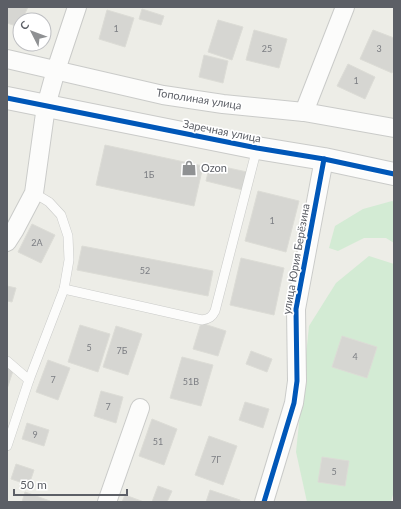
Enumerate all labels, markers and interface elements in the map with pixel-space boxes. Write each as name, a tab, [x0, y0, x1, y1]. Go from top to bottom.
north arrow	[12, 12, 52, 52]
text: С	[17, 17, 32, 32]
house number: 1	[113, 23, 119, 34]
house number: 25	[262, 43, 272, 54]
house number: 3	[376, 43, 382, 54]
house number: 1	[353, 75, 359, 86]
street label: Тополиная улица	[155, 85, 243, 112]
street label: Заречная улица	[182, 117, 262, 144]
shop icon: Ozon	[180, 159, 198, 177]
place label: Ozon	[201, 161, 227, 174]
house number: 1Б	[144, 169, 155, 180]
street label: улица Юрия Берёзина	[279, 202, 312, 315]
house number: 1	[269, 215, 275, 226]
house number: 2А	[31, 237, 44, 248]
house number: 52	[140, 265, 150, 276]
house number: 5	[86, 342, 92, 353]
house number: 7Б	[117, 345, 128, 356]
house number: 4	[352, 351, 358, 362]
house number: 7	[50, 374, 56, 385]
house number: 51В	[183, 376, 199, 387]
house number: 7	[105, 401, 111, 412]
house number: 9	[32, 429, 38, 440]
house number: 51	[153, 436, 163, 447]
house number: 7Г	[211, 454, 221, 465]
house number: 5	[331, 466, 337, 477]
scale bar	[14, 471, 127, 497]
text: 50 m	[20, 477, 47, 492]

